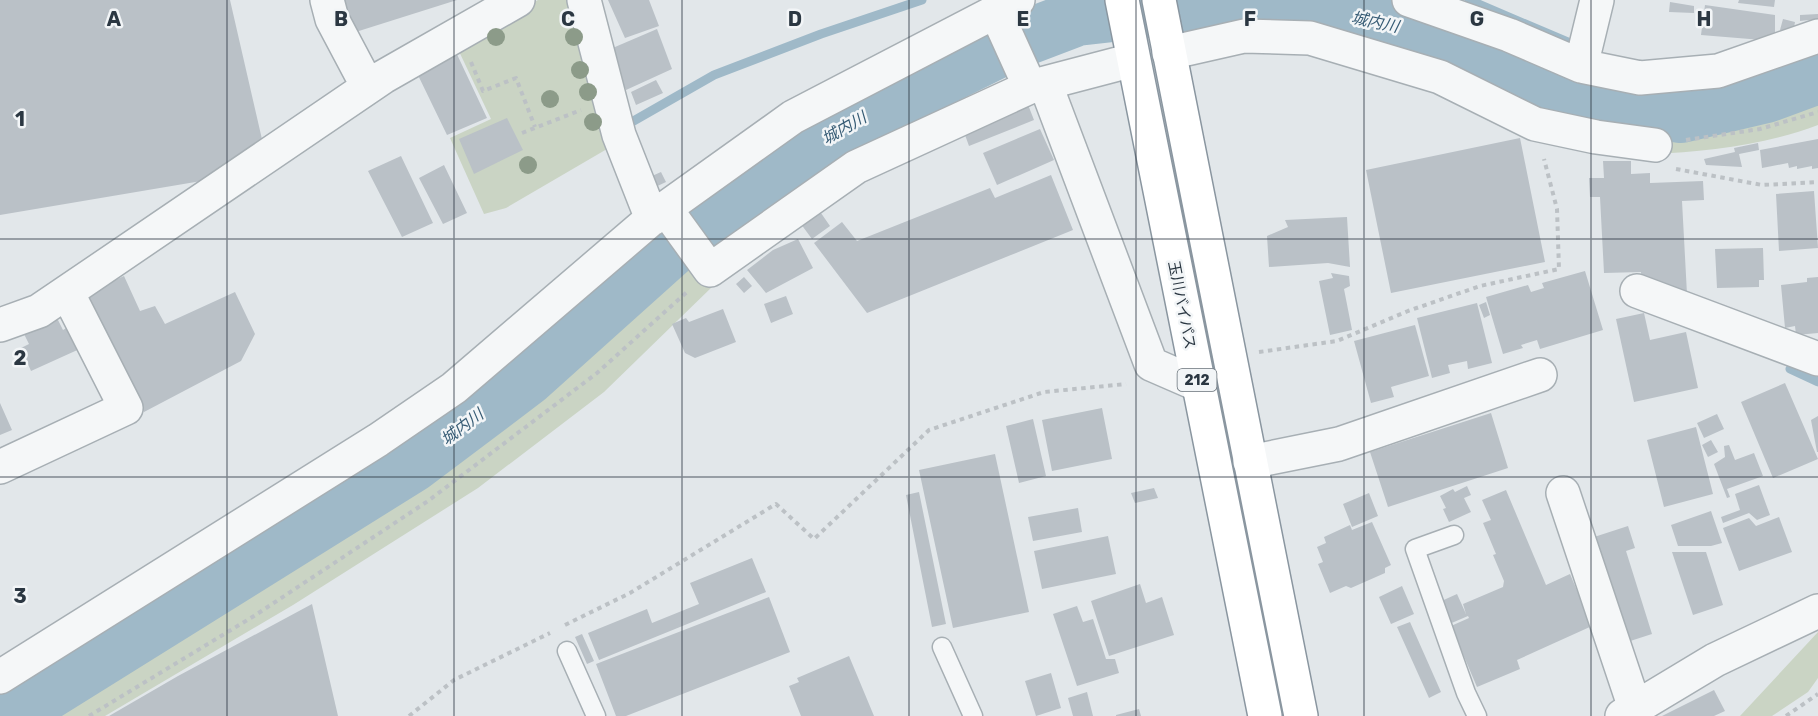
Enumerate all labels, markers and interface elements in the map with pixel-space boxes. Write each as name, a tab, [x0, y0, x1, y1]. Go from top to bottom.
text: A	[107, 7, 122, 31]
text: B	[334, 7, 348, 31]
text: C	[561, 7, 575, 31]
text: D	[788, 7, 802, 31]
text: E	[1017, 7, 1029, 31]
text: F	[1244, 7, 1256, 31]
text: G	[1470, 7, 1484, 31]
text: H	[1697, 7, 1711, 31]
water label: 城内川	[1350, 8, 1402, 37]
text: 1	[15, 107, 25, 131]
water label: 城内川	[818, 107, 871, 148]
street label: 玉川バイパス	[1165, 259, 1199, 351]
text: 2	[14, 346, 27, 370]
road number: 212	[1178, 369, 1216, 391]
water label: 城内川	[437, 404, 488, 449]
text: 3	[13, 584, 27, 608]

